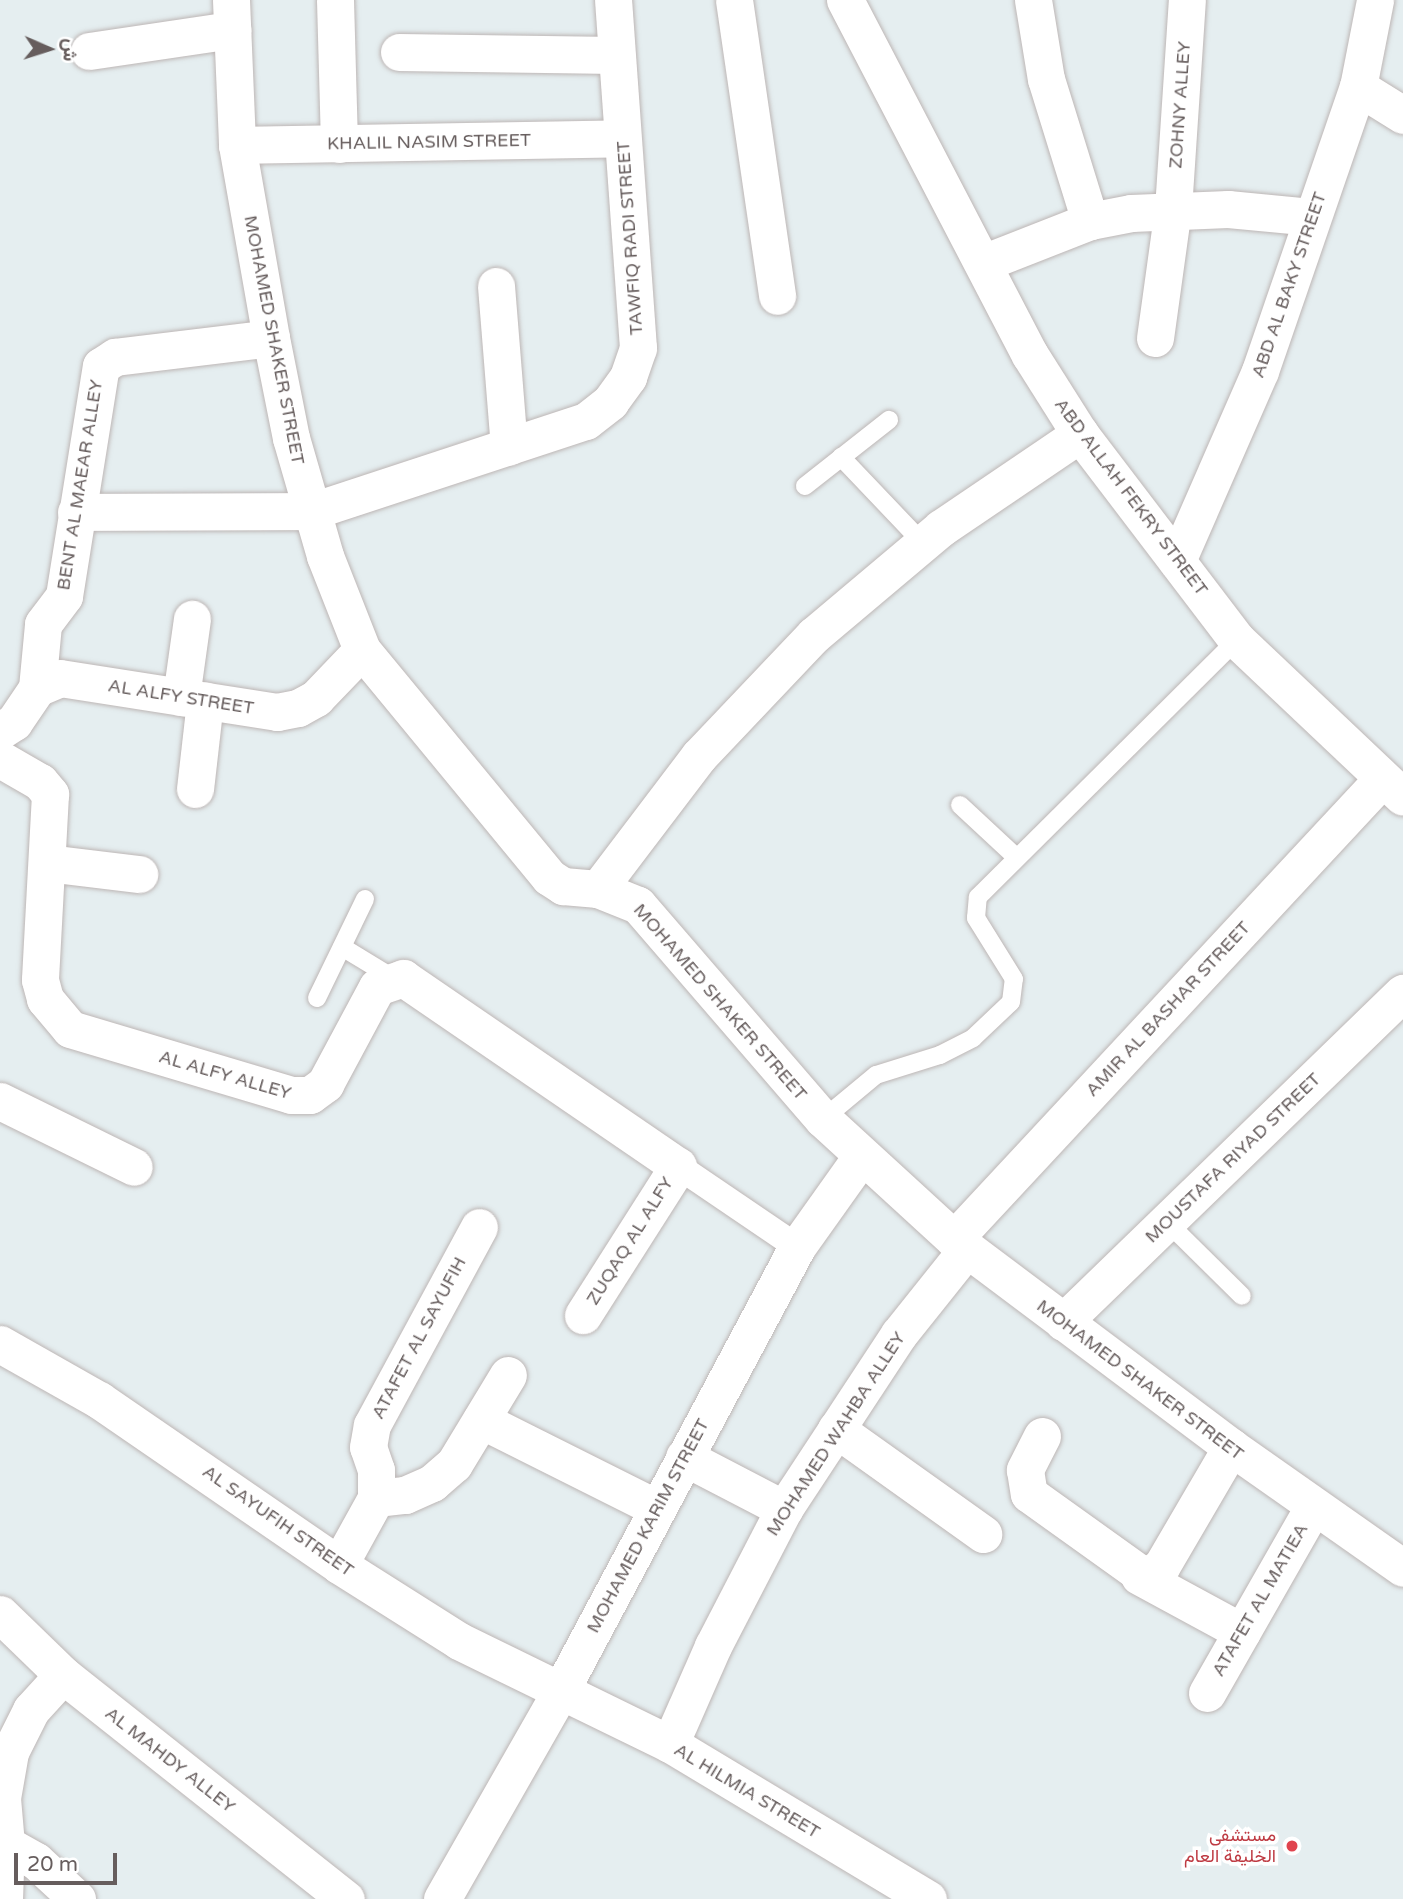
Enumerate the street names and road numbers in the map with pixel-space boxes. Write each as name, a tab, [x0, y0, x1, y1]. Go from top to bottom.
street label: ZOHNY ALLEY	[1165, 41, 1195, 169]
street label: KHALIL NASIM STREET	[327, 129, 531, 155]
street label: TAWFIQ RADI STREET	[612, 140, 648, 336]
street label: ABD AL BAKY STREET	[1247, 189, 1331, 381]
street label: MOHAMED SHAKER STREET	[239, 214, 309, 466]
street label: BENT AL MAEAR ALLEY	[53, 378, 107, 592]
street label: ABD ALLAH FEKRY STREET	[1050, 394, 1212, 600]
street label: AL ALFY STREET	[106, 675, 256, 719]
street label: MOHAMED SHAKER STREET	[629, 899, 811, 1105]
street label: AMIR AL BASHAR STREET	[1081, 917, 1255, 1101]
street label: AL ALFY ALLEY	[156, 1046, 294, 1104]
street label: MOUSTAFA RIYAD STREET	[1141, 1068, 1325, 1248]
street label: ZUQAQ AL ALFY	[582, 1173, 678, 1309]
street label: ATAFET AL SAYUFIH	[367, 1253, 471, 1423]
street label: MOHAMED SHAKER STREET	[1032, 1295, 1248, 1465]
street label: MOHAMED WAHBA ALLEY	[762, 1328, 910, 1540]
street label: MOHAMED KARIM STREET	[582, 1415, 714, 1637]
street label: AL SAYUFIH STREET	[198, 1461, 358, 1581]
street label: ATAFET AL MATIEA	[1207, 1520, 1313, 1680]
street label: AL MAHDY ALLEY	[101, 1703, 239, 1817]
street label: AL HILMIA STREET	[670, 1739, 824, 1843]

